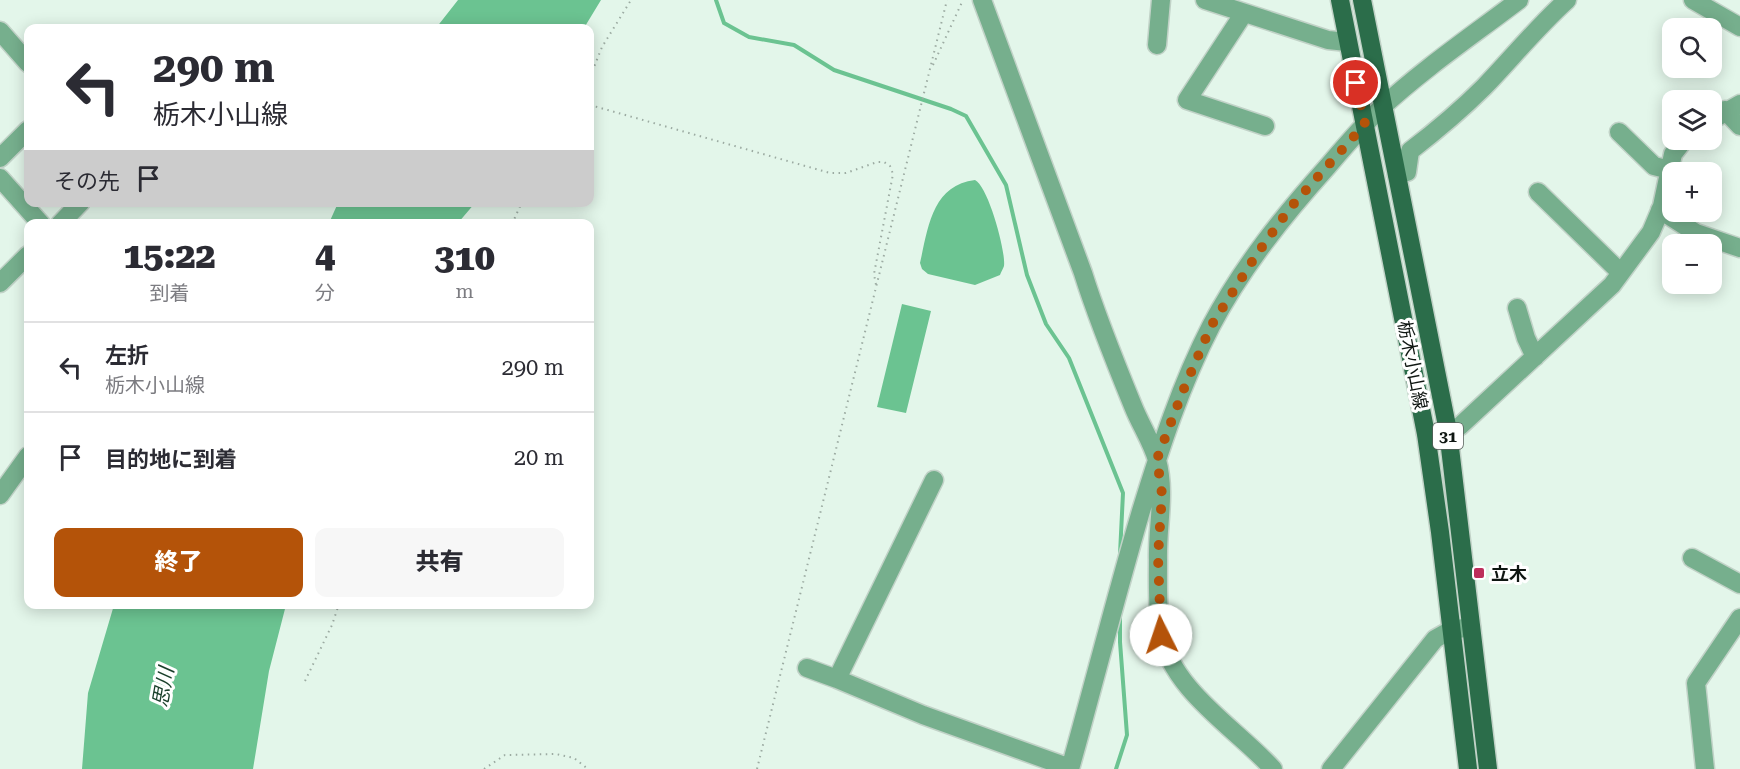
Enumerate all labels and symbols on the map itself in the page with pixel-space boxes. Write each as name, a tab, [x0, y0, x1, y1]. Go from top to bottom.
pin	[1330, 57, 1381, 108]
street label: 栃木小山線	[1394, 319, 1432, 411]
road number: 31	[1433, 423, 1463, 449]
place label: 立木	[1491, 563, 1527, 584]
marker: 立木	[1472, 566, 1486, 580]
position arrow	[1129, 603, 1193, 667]
water label: 思川	[148, 663, 179, 709]

